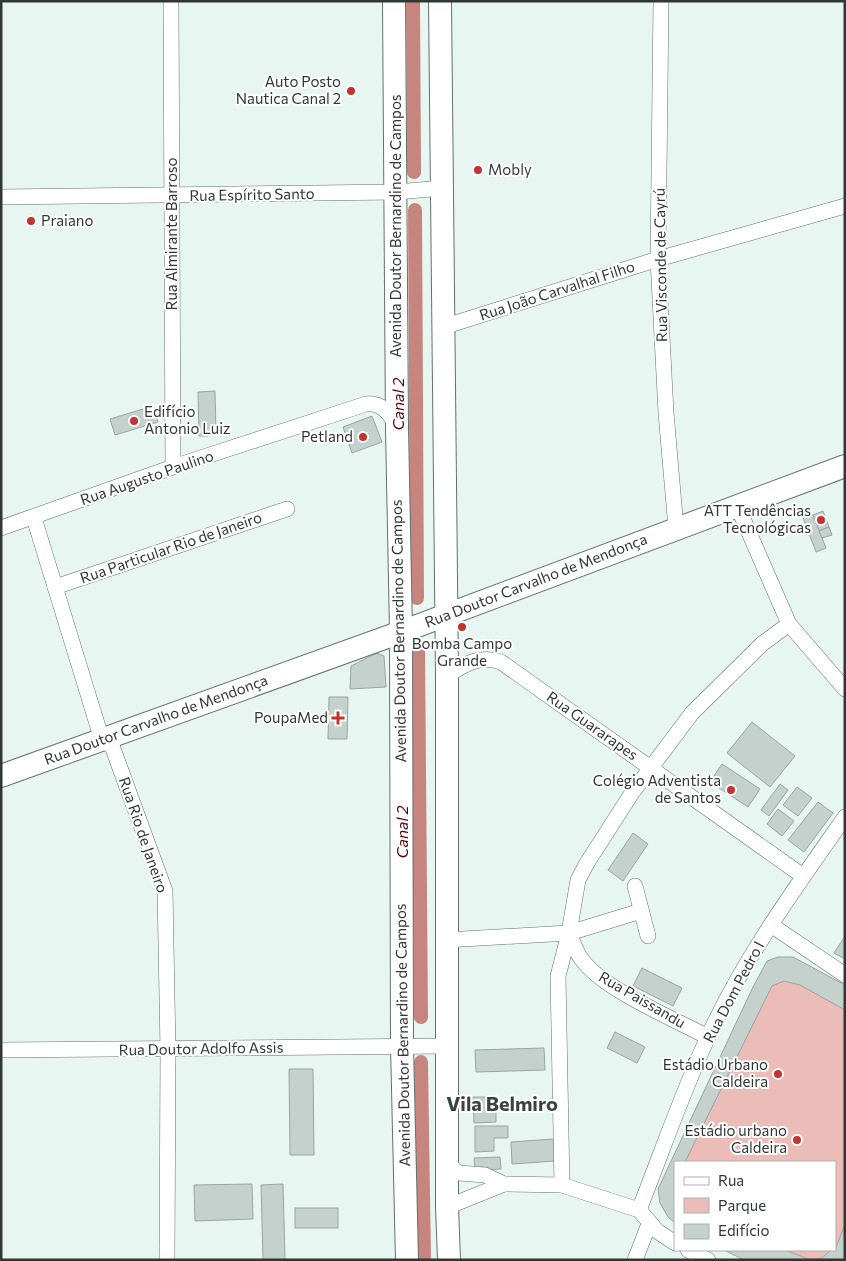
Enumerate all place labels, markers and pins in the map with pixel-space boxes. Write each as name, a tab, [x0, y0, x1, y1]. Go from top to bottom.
place label: Auto Posto Nautica Canal 2	[236, 72, 341, 107]
marker: Auto Posto Nautica Canal 2	[345, 85, 357, 97]
place label: Mobly	[488, 160, 532, 178]
marker: Mobly	[472, 164, 484, 176]
place label: Praiano	[41, 211, 93, 229]
marker: Praiano	[25, 215, 37, 227]
place label: Edifício Antonio Luiz	[144, 402, 231, 437]
marker: Edifício Antonio Luiz	[128, 415, 140, 427]
place label: Petland	[301, 427, 353, 445]
marker: Petland	[357, 431, 369, 443]
place label: ATT Tendências Tecnológicas	[704, 501, 811, 536]
marker: ATT Tendências Tecnológicas	[815, 514, 827, 526]
marker: Bomba Campo Grande	[456, 621, 468, 633]
place label: Bomba Campo Grande	[412, 634, 512, 669]
place label: PoupaMed	[254, 708, 328, 726]
marker: PoupaMed	[332, 712, 344, 724]
place label: Colégio Adventista de Santos	[593, 771, 721, 806]
marker: Colégio Adventista de Santos	[725, 784, 737, 796]
place label: Estádio Urbano Caldeira	[663, 1055, 768, 1090]
marker: Estádio Urbano Caldeira	[772, 1068, 784, 1080]
place label: Estádio urbano Caldeira	[684, 1121, 787, 1156]
marker: Estádio urbano Caldeira	[791, 1134, 803, 1146]

